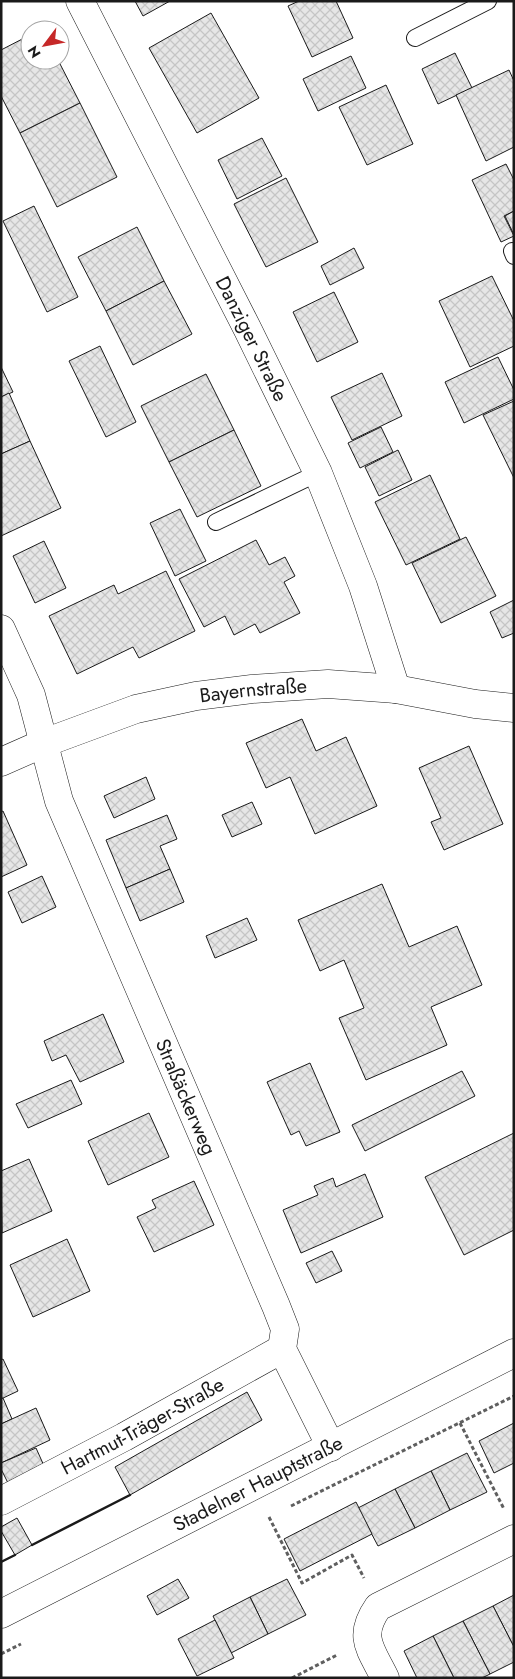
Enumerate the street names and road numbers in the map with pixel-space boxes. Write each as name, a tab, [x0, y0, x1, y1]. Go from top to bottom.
street label: Danziger Straße	[208, 271, 295, 407]
street label: Bayernstraße	[198, 671, 308, 710]
street label: Straßäckerweg	[148, 1034, 223, 1160]
street label: Hartmut-Träger-Straße	[56, 1370, 229, 1482]
street label: Stadelner Hauptstraße	[168, 1429, 348, 1539]

